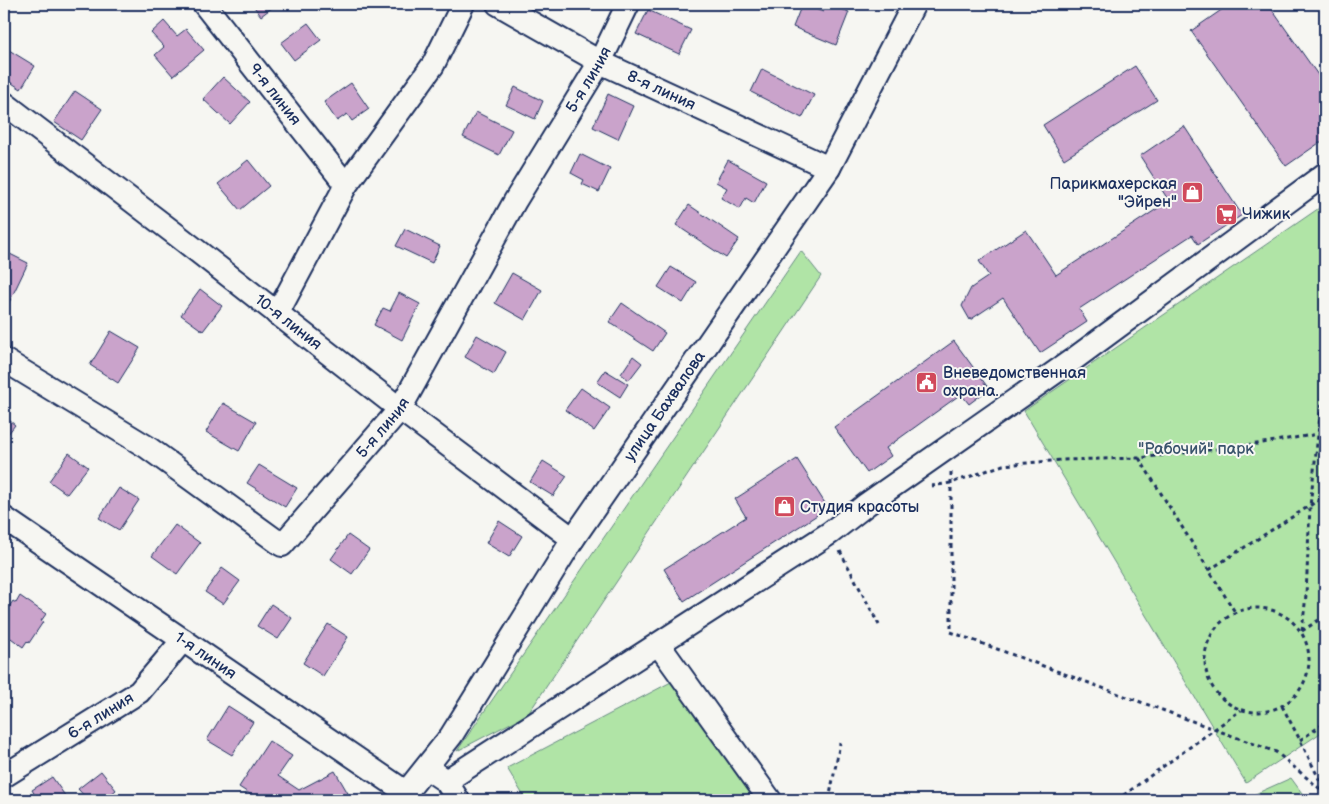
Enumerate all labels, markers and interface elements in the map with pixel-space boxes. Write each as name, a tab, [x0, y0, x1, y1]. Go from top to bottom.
street label: 5-я линия	[562, 44, 615, 116]
street label: 9-я линия	[245, 60, 305, 129]
street label: 8-я линия	[624, 66, 699, 114]
place label: Парикмахерская "Эйрен"	[1049, 175, 1177, 212]
shop icon: Парикмахерская "Эйрен"	[1181, 181, 1205, 205]
supermarket icon: Чижик	[1214, 202, 1238, 226]
place label: Чижик	[1242, 205, 1291, 224]
street label: 10-я линия	[251, 290, 326, 354]
street label: улица Бахвалова	[620, 347, 710, 465]
place label: Вневедомственная охрана.	[943, 364, 1086, 401]
public building icon: Вневедомственная охрана.	[915, 370, 939, 394]
street label: 5-я линия	[352, 394, 414, 462]
park label: "Рабочий" парк	[1138, 440, 1254, 459]
shop icon: Студия красоты	[772, 495, 796, 519]
place label: Студия красоты	[800, 498, 919, 517]
street label: 1-я линия	[171, 628, 240, 683]
street label: 6-я линия	[64, 688, 137, 743]

